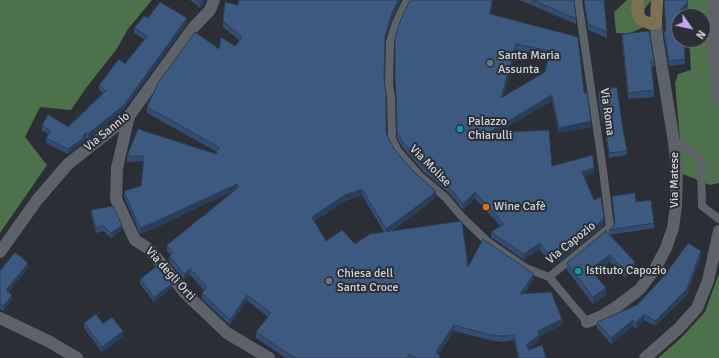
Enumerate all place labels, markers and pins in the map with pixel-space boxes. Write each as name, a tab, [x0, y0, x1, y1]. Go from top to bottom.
place label: Santa Maria Assunta	[498, 49, 560, 77]
marker: Santa Maria Assunta	[485, 58, 495, 68]
place label: Palazzo Chiarulli	[468, 115, 512, 143]
marker: Palazzo Chiarulli	[455, 124, 465, 134]
place label: Wine Cafè	[494, 200, 546, 214]
marker: Wine Cafè	[481, 202, 491, 212]
place label: Istituto Capozio	[586, 264, 667, 278]
marker: Istituto Capozio	[573, 266, 583, 276]
place label: Chiesa dell Santa Croce	[337, 267, 399, 295]
marker: Chiesa dell Santa Croce	[324, 276, 334, 286]

